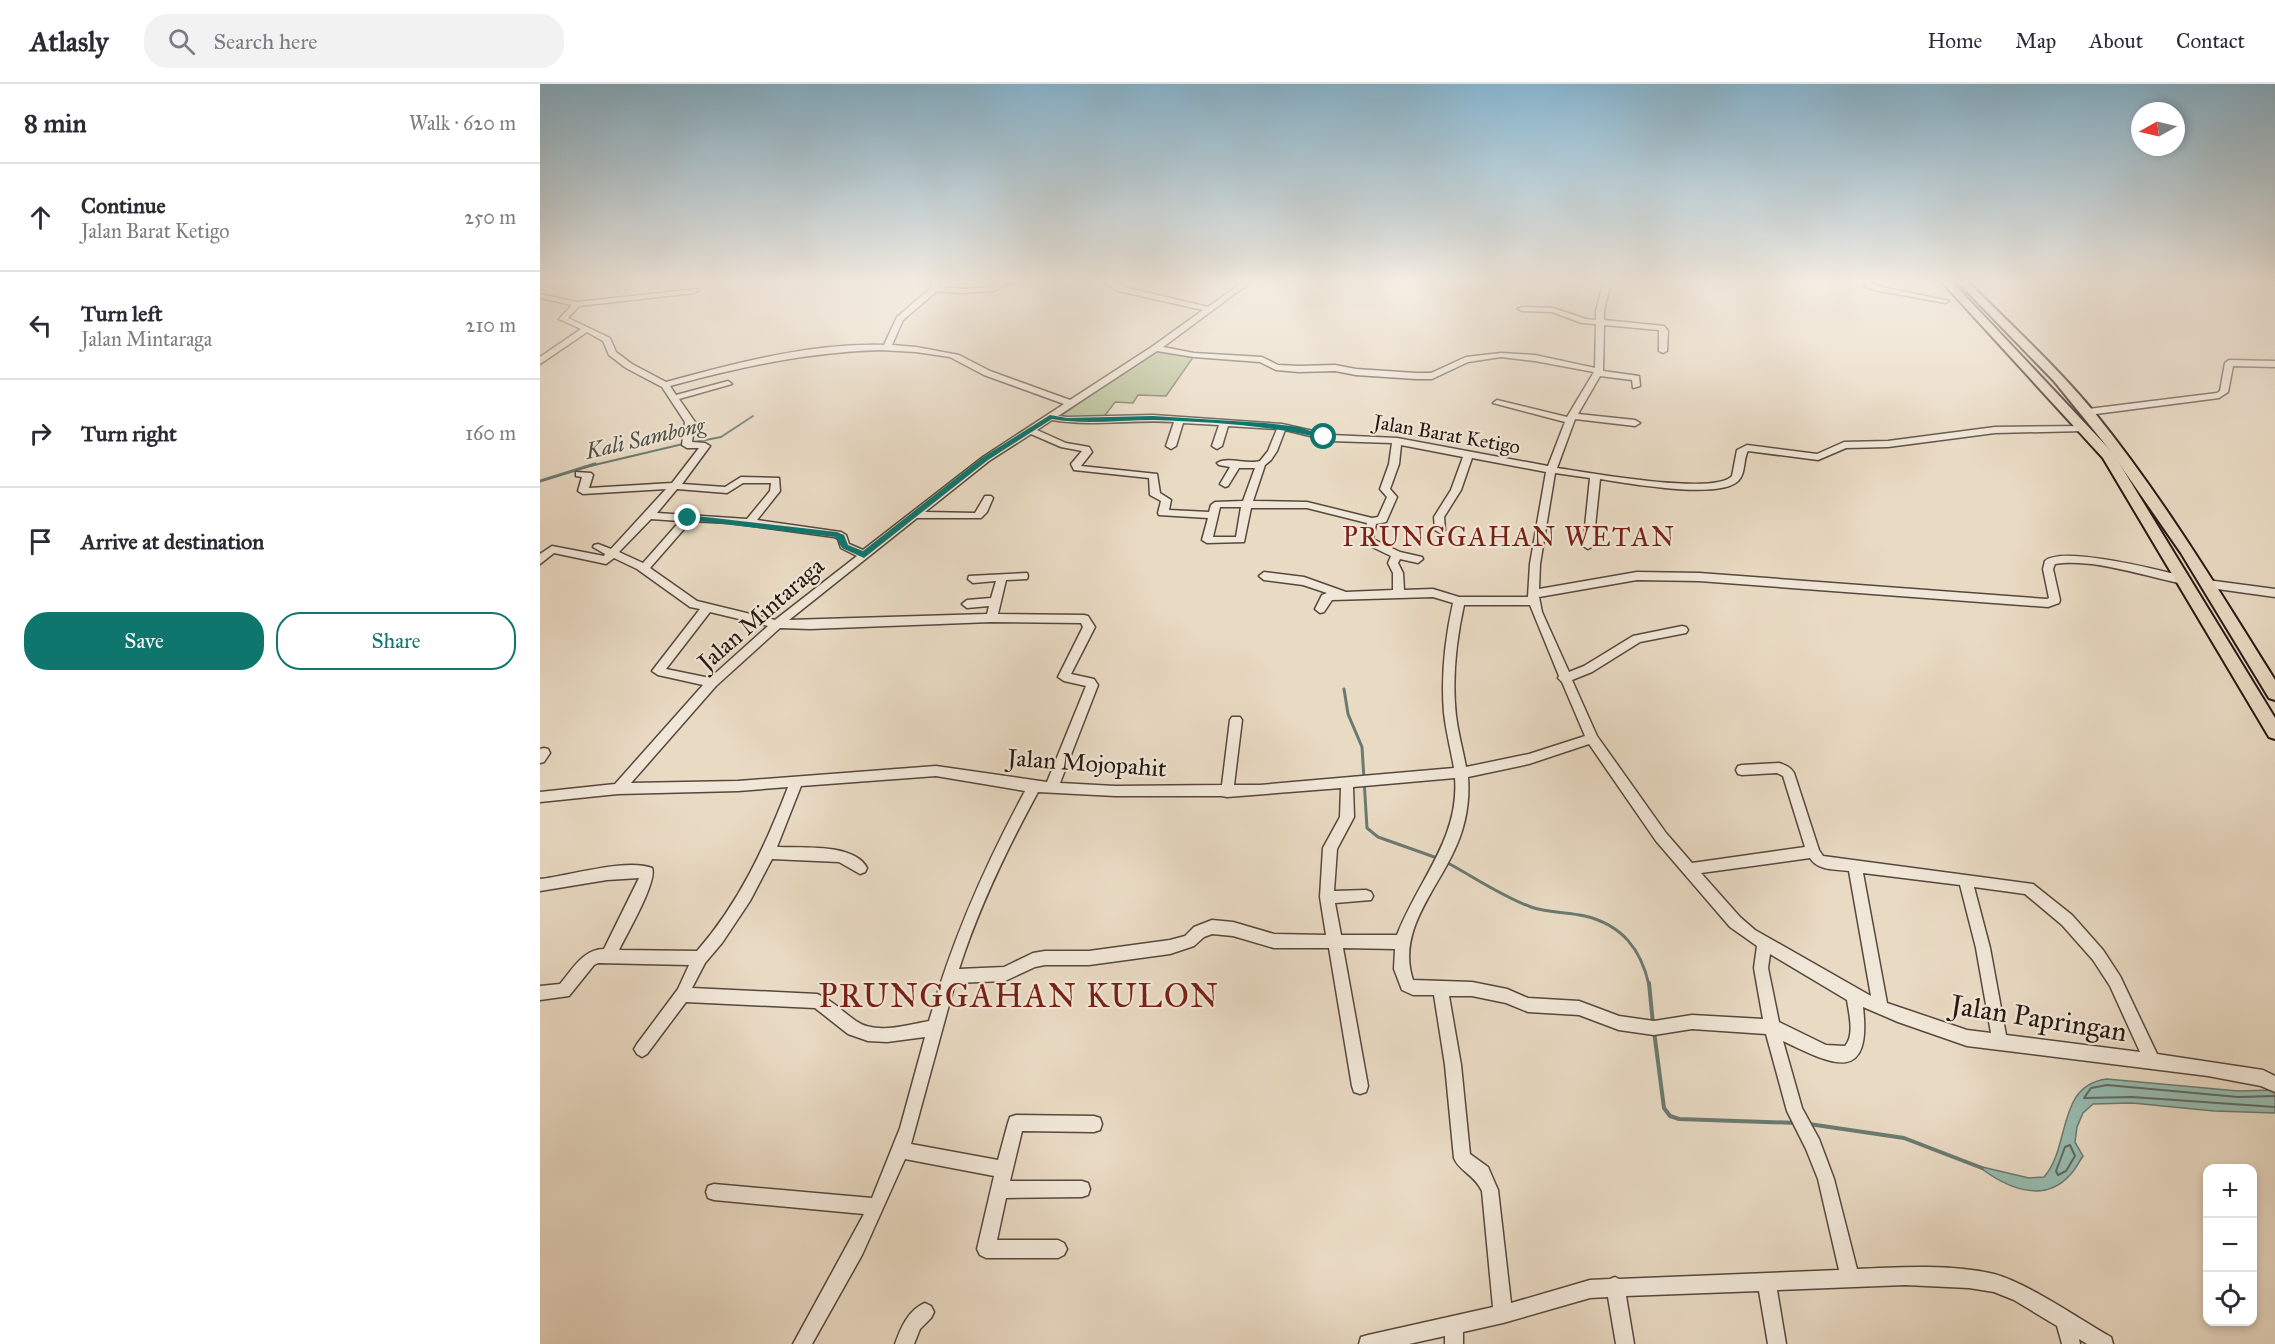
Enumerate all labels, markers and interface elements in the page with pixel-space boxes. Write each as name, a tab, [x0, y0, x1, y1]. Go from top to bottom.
search box	[144, 14, 564, 68]
text: Atlasly	[30, 24, 108, 59]
icon: search	[165, 25, 198, 58]
text: Search here	[213, 28, 317, 55]
text: Home	[1927, 28, 1982, 54]
text: Map	[2015, 28, 2056, 54]
text: About	[2089, 28, 2143, 54]
text: Contact	[2176, 28, 2245, 54]
north arrow	[2131, 102, 2185, 156]
text: 8 min	[24, 107, 87, 139]
text: Walk · 620 m	[409, 111, 516, 135]
text: Continue	[81, 192, 166, 219]
icon: ahead	[24, 201, 57, 234]
text: 250 m	[464, 205, 516, 229]
text: Jalan Barat Ketigo	[81, 219, 230, 243]
text: Turn left	[81, 300, 163, 327]
icon: left	[24, 309, 57, 342]
text: 210 m	[466, 313, 516, 337]
text: Jalan Mintaraga	[81, 327, 212, 351]
street label: Jalan Barat Ketigo	[1370, 409, 1522, 460]
water label: Kali Sambong	[582, 411, 709, 465]
icon: right	[24, 417, 57, 450]
text: Turn right	[81, 420, 177, 447]
text: 160 m	[465, 421, 516, 445]
route start	[1310, 423, 1336, 449]
route end	[674, 504, 700, 530]
district label: PRUNGGAHAN WETAN	[1342, 520, 1676, 553]
icon: arrive	[24, 525, 57, 558]
text: Arrive at destination	[81, 528, 264, 555]
street label: Jalan Mintaraga	[690, 550, 831, 679]
button: Save	[24, 612, 264, 670]
button: Share	[276, 612, 516, 670]
street label: Jalan Mojopahit	[1003, 742, 1168, 784]
district label: PRUNGGAHAN KULON	[819, 976, 1219, 1016]
street label: Jalan Papringan	[1946, 986, 2129, 1049]
map controls	[2203, 1164, 2257, 1326]
button: +	[2203, 1164, 2257, 1218]
button: −	[2203, 1218, 2257, 1272]
button: locate	[2203, 1272, 2257, 1326]

